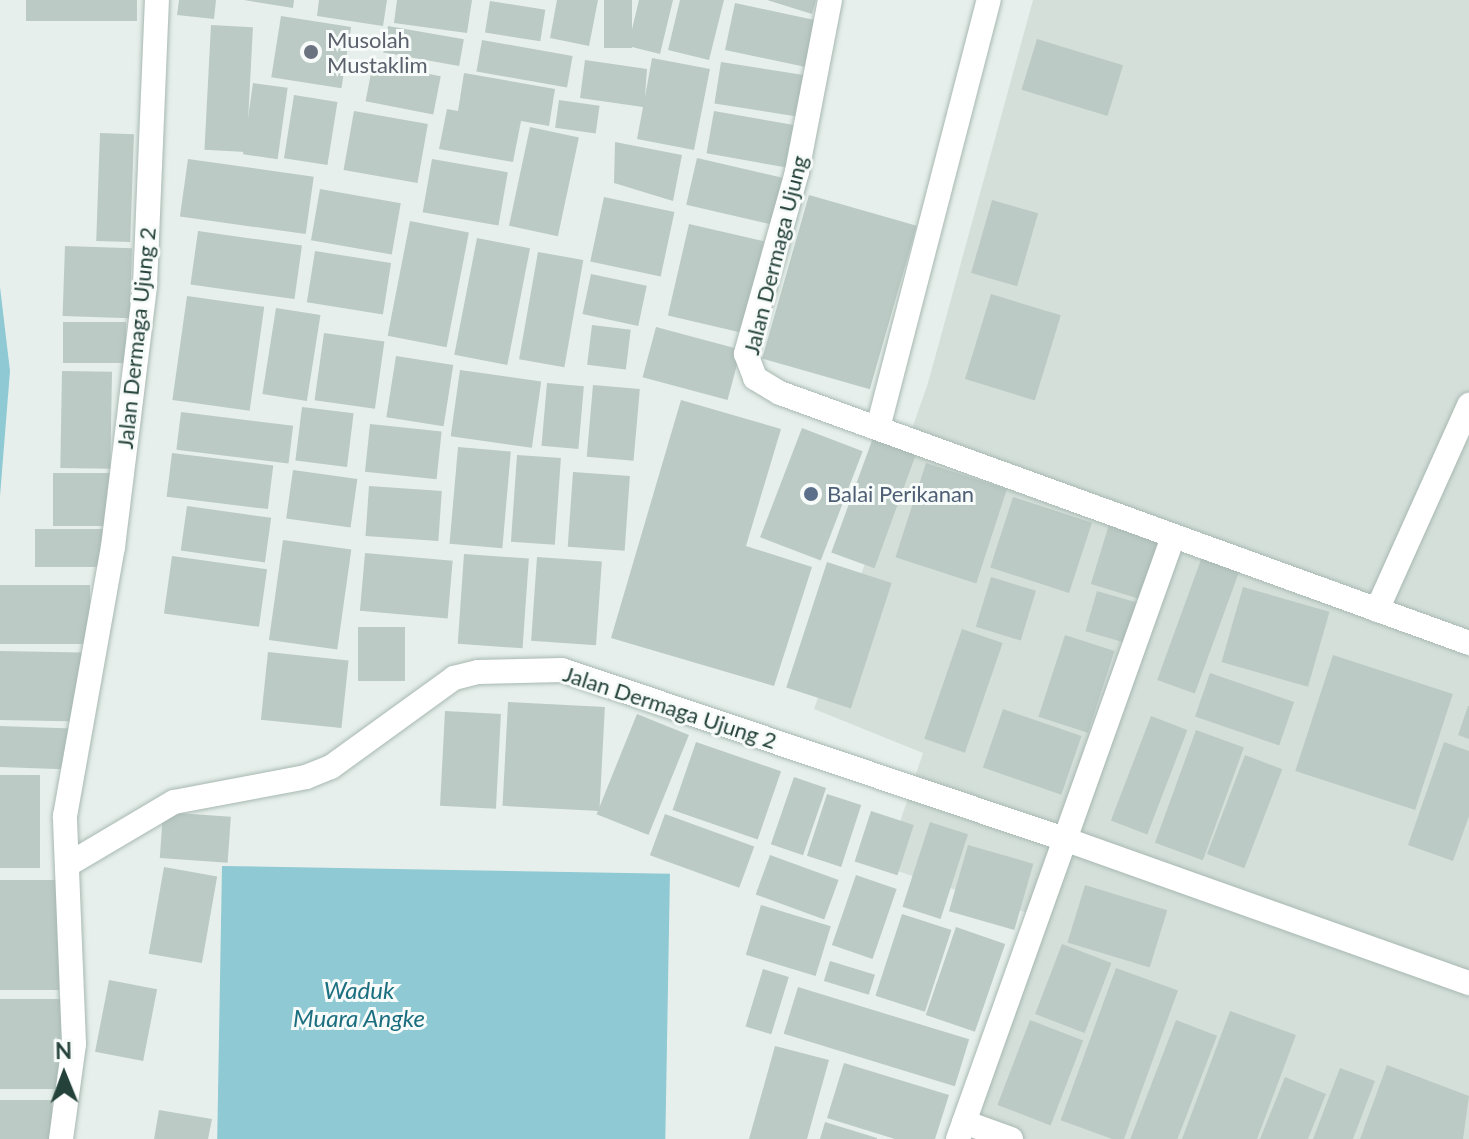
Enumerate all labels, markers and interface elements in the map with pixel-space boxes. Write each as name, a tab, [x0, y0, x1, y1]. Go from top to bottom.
place label: Musolah Mustaklim	[327, 26, 428, 78]
marker: Musolah Mustaklim	[302, 43, 320, 61]
street label: Jalan Dermaga Ujung	[737, 153, 813, 357]
street label: Jalan Dermaga Ujung 2	[111, 226, 161, 450]
place label: Balai Perikanan	[827, 481, 974, 507]
marker: Balai Perikanan	[802, 485, 820, 503]
street label: Jalan Dermaga Ujung 2	[560, 660, 780, 754]
water label: Waduk Muara Angke	[293, 976, 425, 1032]
north arrow	[24, 1035, 104, 1115]
text: N	[55, 1037, 72, 1064]

